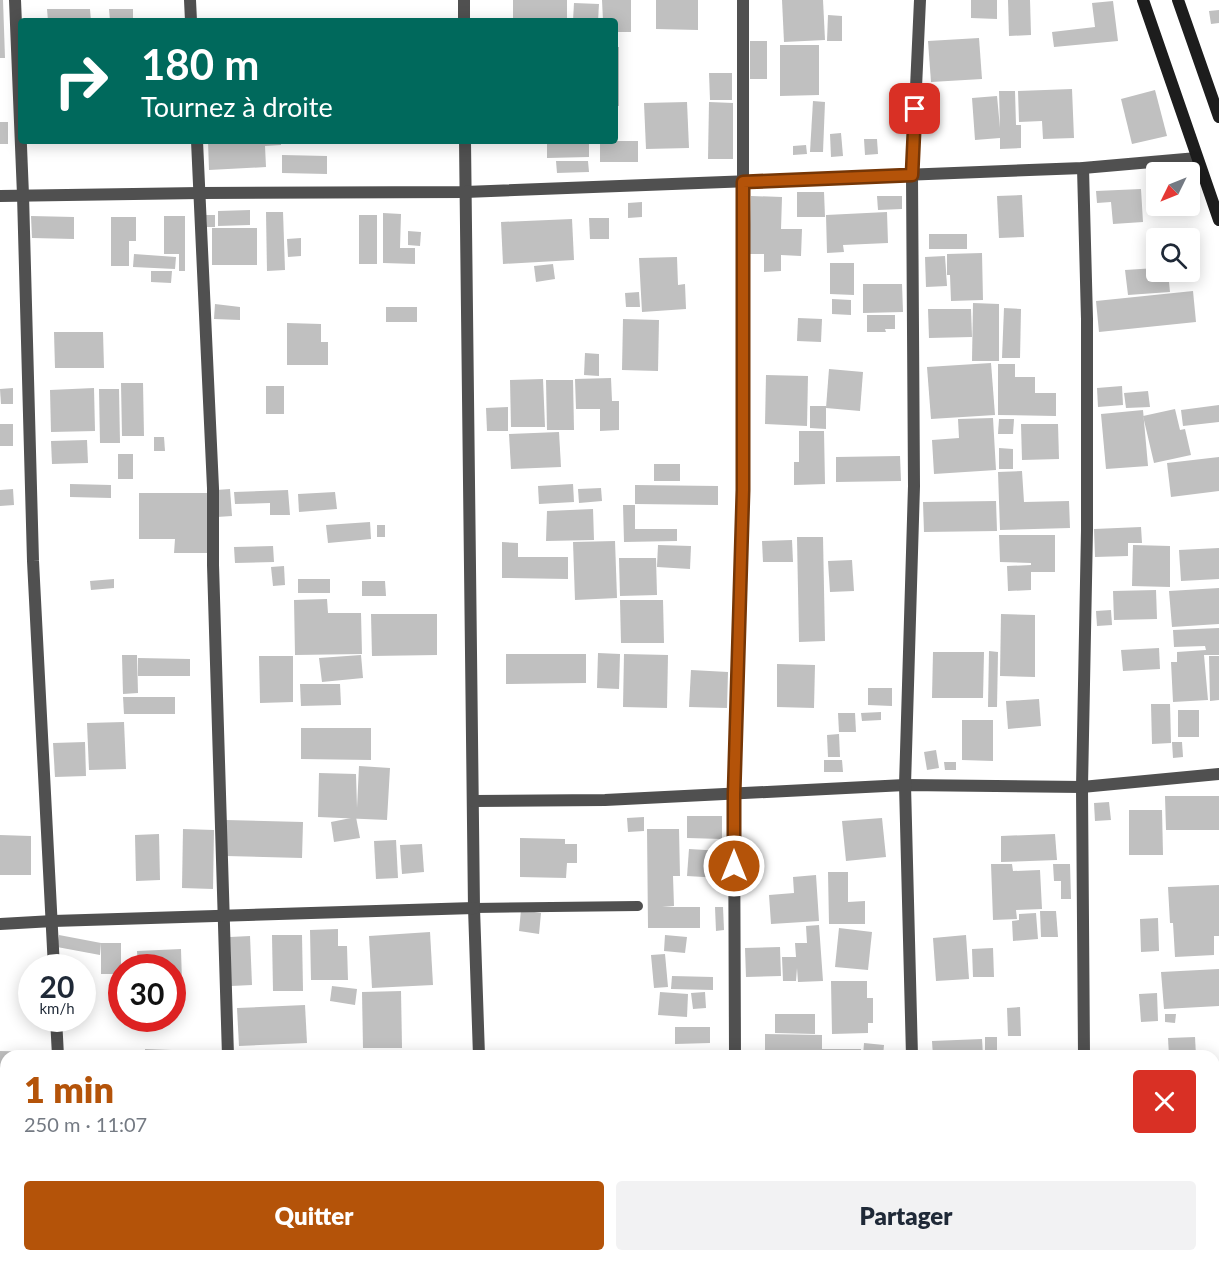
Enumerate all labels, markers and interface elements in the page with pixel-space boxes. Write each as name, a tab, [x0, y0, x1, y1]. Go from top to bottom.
text: 180 m	[141, 39, 259, 89]
icon: right	[42, 42, 120, 120]
pin	[889, 83, 940, 134]
text: Tournez à droite	[141, 90, 333, 123]
icon: arrive	[898, 92, 931, 125]
north arrow	[1146, 162, 1200, 216]
map controls	[1146, 162, 1200, 282]
button: search	[1146, 228, 1200, 282]
position arrow	[702, 834, 766, 898]
speed limit sign: 30	[108, 954, 186, 1032]
text: 20	[40, 968, 74, 1004]
text: km/h	[39, 999, 75, 1017]
text: 1 min	[24, 1067, 114, 1111]
button: close	[1133, 1070, 1196, 1133]
text: 250 m · 11:07	[24, 1112, 147, 1136]
button: Quitter	[24, 1181, 604, 1250]
button: Partager	[616, 1181, 1196, 1250]

